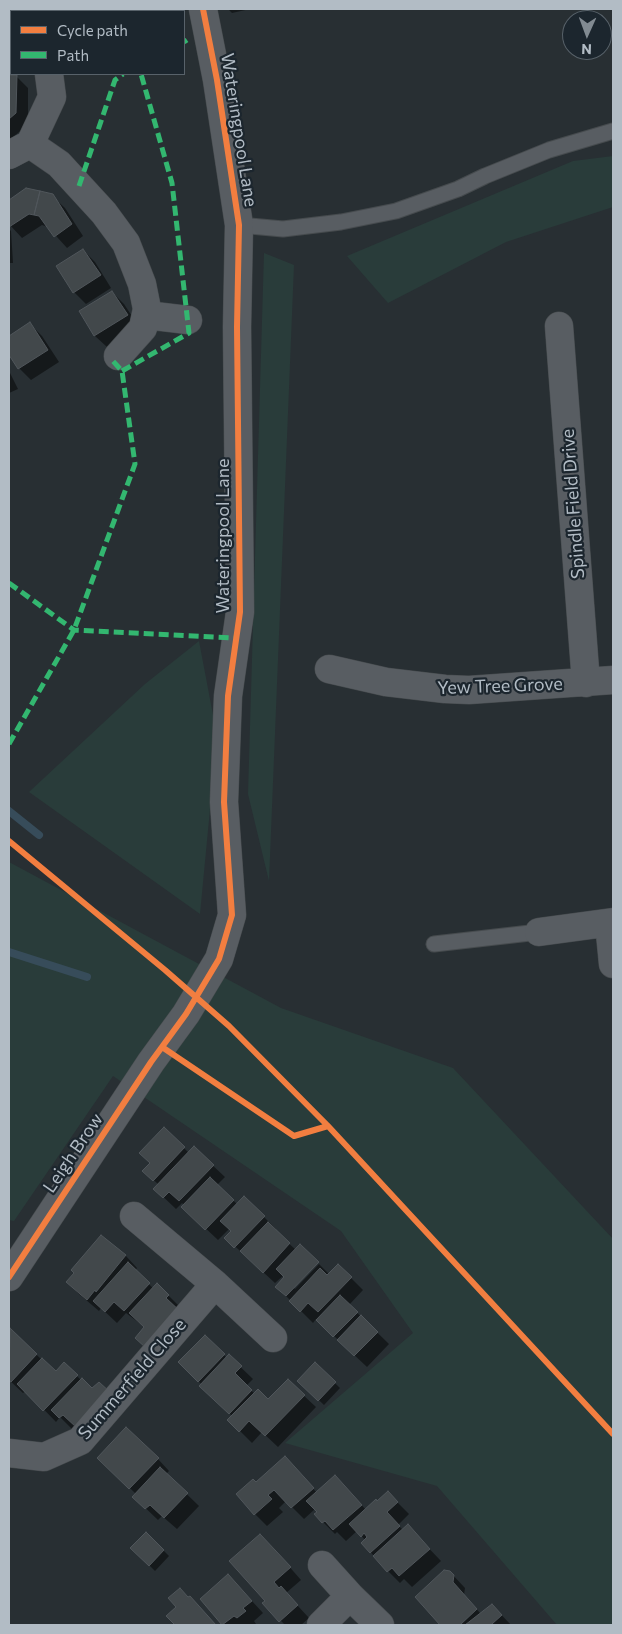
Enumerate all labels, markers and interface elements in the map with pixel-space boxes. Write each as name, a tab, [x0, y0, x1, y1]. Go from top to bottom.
legend	[10, 10, 185, 75]
north arrow	[562, 10, 612, 60]
text: Cycle path	[57, 21, 128, 39]
text: N	[581, 41, 592, 58]
text: Path	[57, 46, 89, 64]
street label: Wateringpool Lane	[216, 52, 262, 208]
street label: Spindle Field Drive	[557, 428, 589, 580]
street label: Wateringpool Lane	[212, 458, 234, 614]
street label: Yew Tree Grove	[437, 673, 563, 699]
street label: Leigh Brow	[39, 1109, 107, 1197]
street label: Summerfield Close	[73, 1314, 191, 1444]

